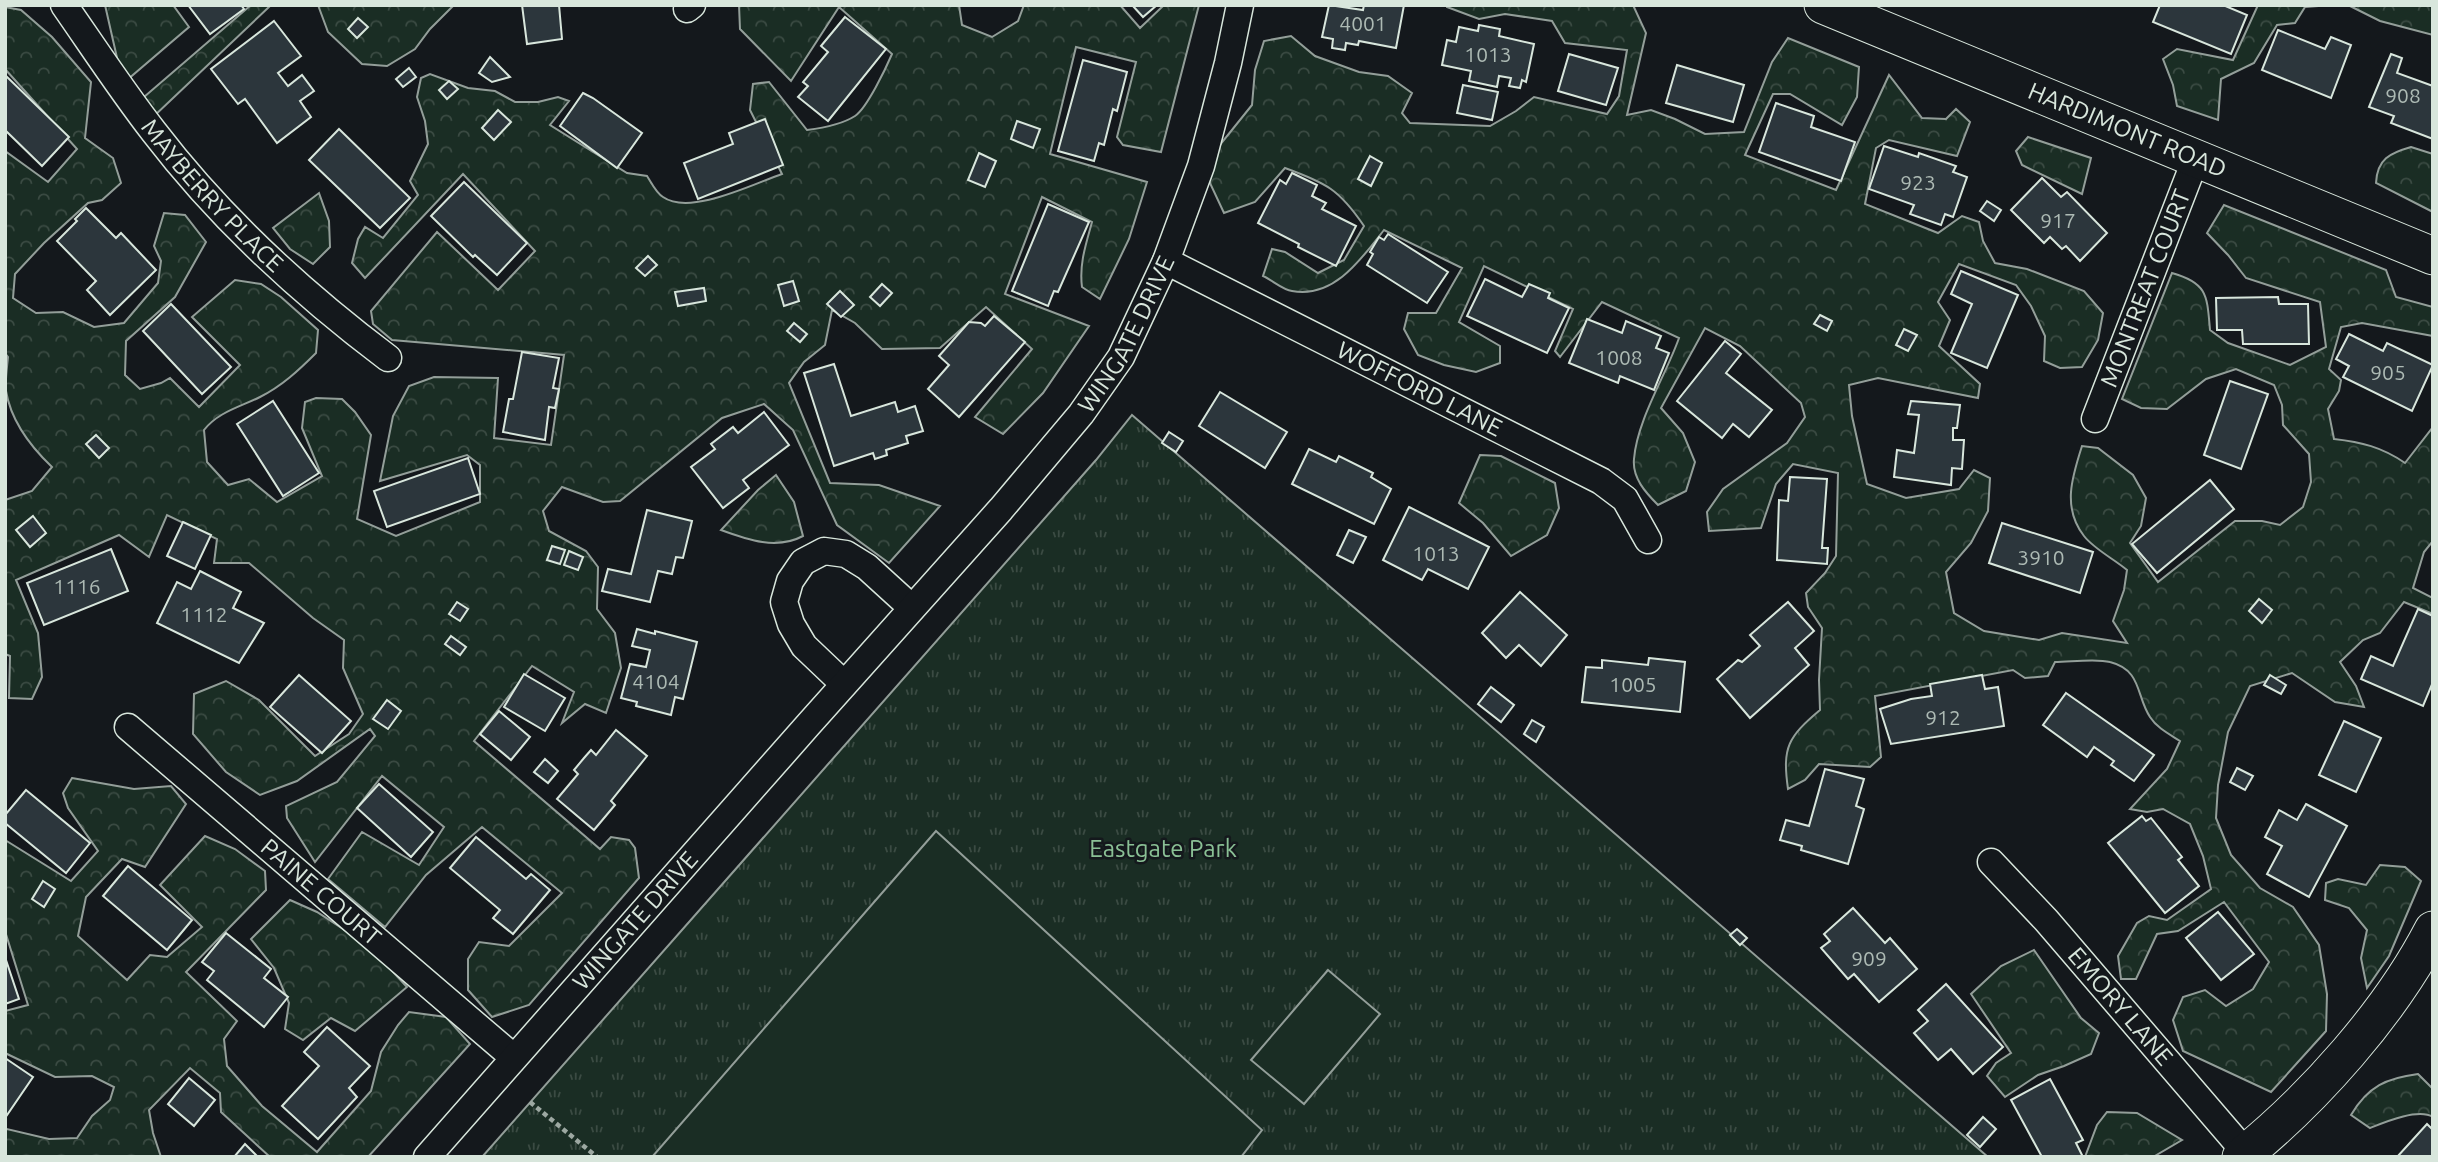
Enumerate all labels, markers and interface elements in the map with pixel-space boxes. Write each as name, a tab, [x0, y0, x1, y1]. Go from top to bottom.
house number: 4001	[1339, 11, 1387, 35]
house number: 1013	[1464, 42, 1512, 66]
street label: HARDIMONT ROAD	[2024, 77, 2231, 183]
house number: 908	[2385, 83, 2421, 107]
street label: MAYBERRY PLACE	[136, 114, 289, 277]
house number: 923	[1900, 170, 1936, 194]
street label: MONTREAT COURT	[2095, 186, 2195, 391]
house number: 917	[2040, 208, 2076, 232]
street label: WINGATE DRIVE	[1072, 252, 1179, 418]
street label: WOFFORD LANE	[1333, 336, 1507, 442]
house number: 1008	[1595, 345, 1643, 369]
house number: 905	[2370, 360, 2406, 384]
house number: 1013	[1412, 541, 1460, 565]
house number: 3910	[2017, 545, 2065, 569]
house number: 1116	[53, 574, 101, 598]
house number: 1112	[180, 602, 228, 626]
house number: 4104	[632, 669, 680, 693]
house number: 1005	[1609, 672, 1657, 696]
house number: 912	[1925, 705, 1961, 729]
street label: PAINE COURT	[256, 833, 387, 951]
park label: Eastgate Park	[1089, 835, 1237, 862]
street label: WINGATE DRIVE	[567, 846, 703, 995]
street label: EMORY LANE	[2063, 942, 2179, 1070]
house number: 909	[1851, 946, 1887, 970]

